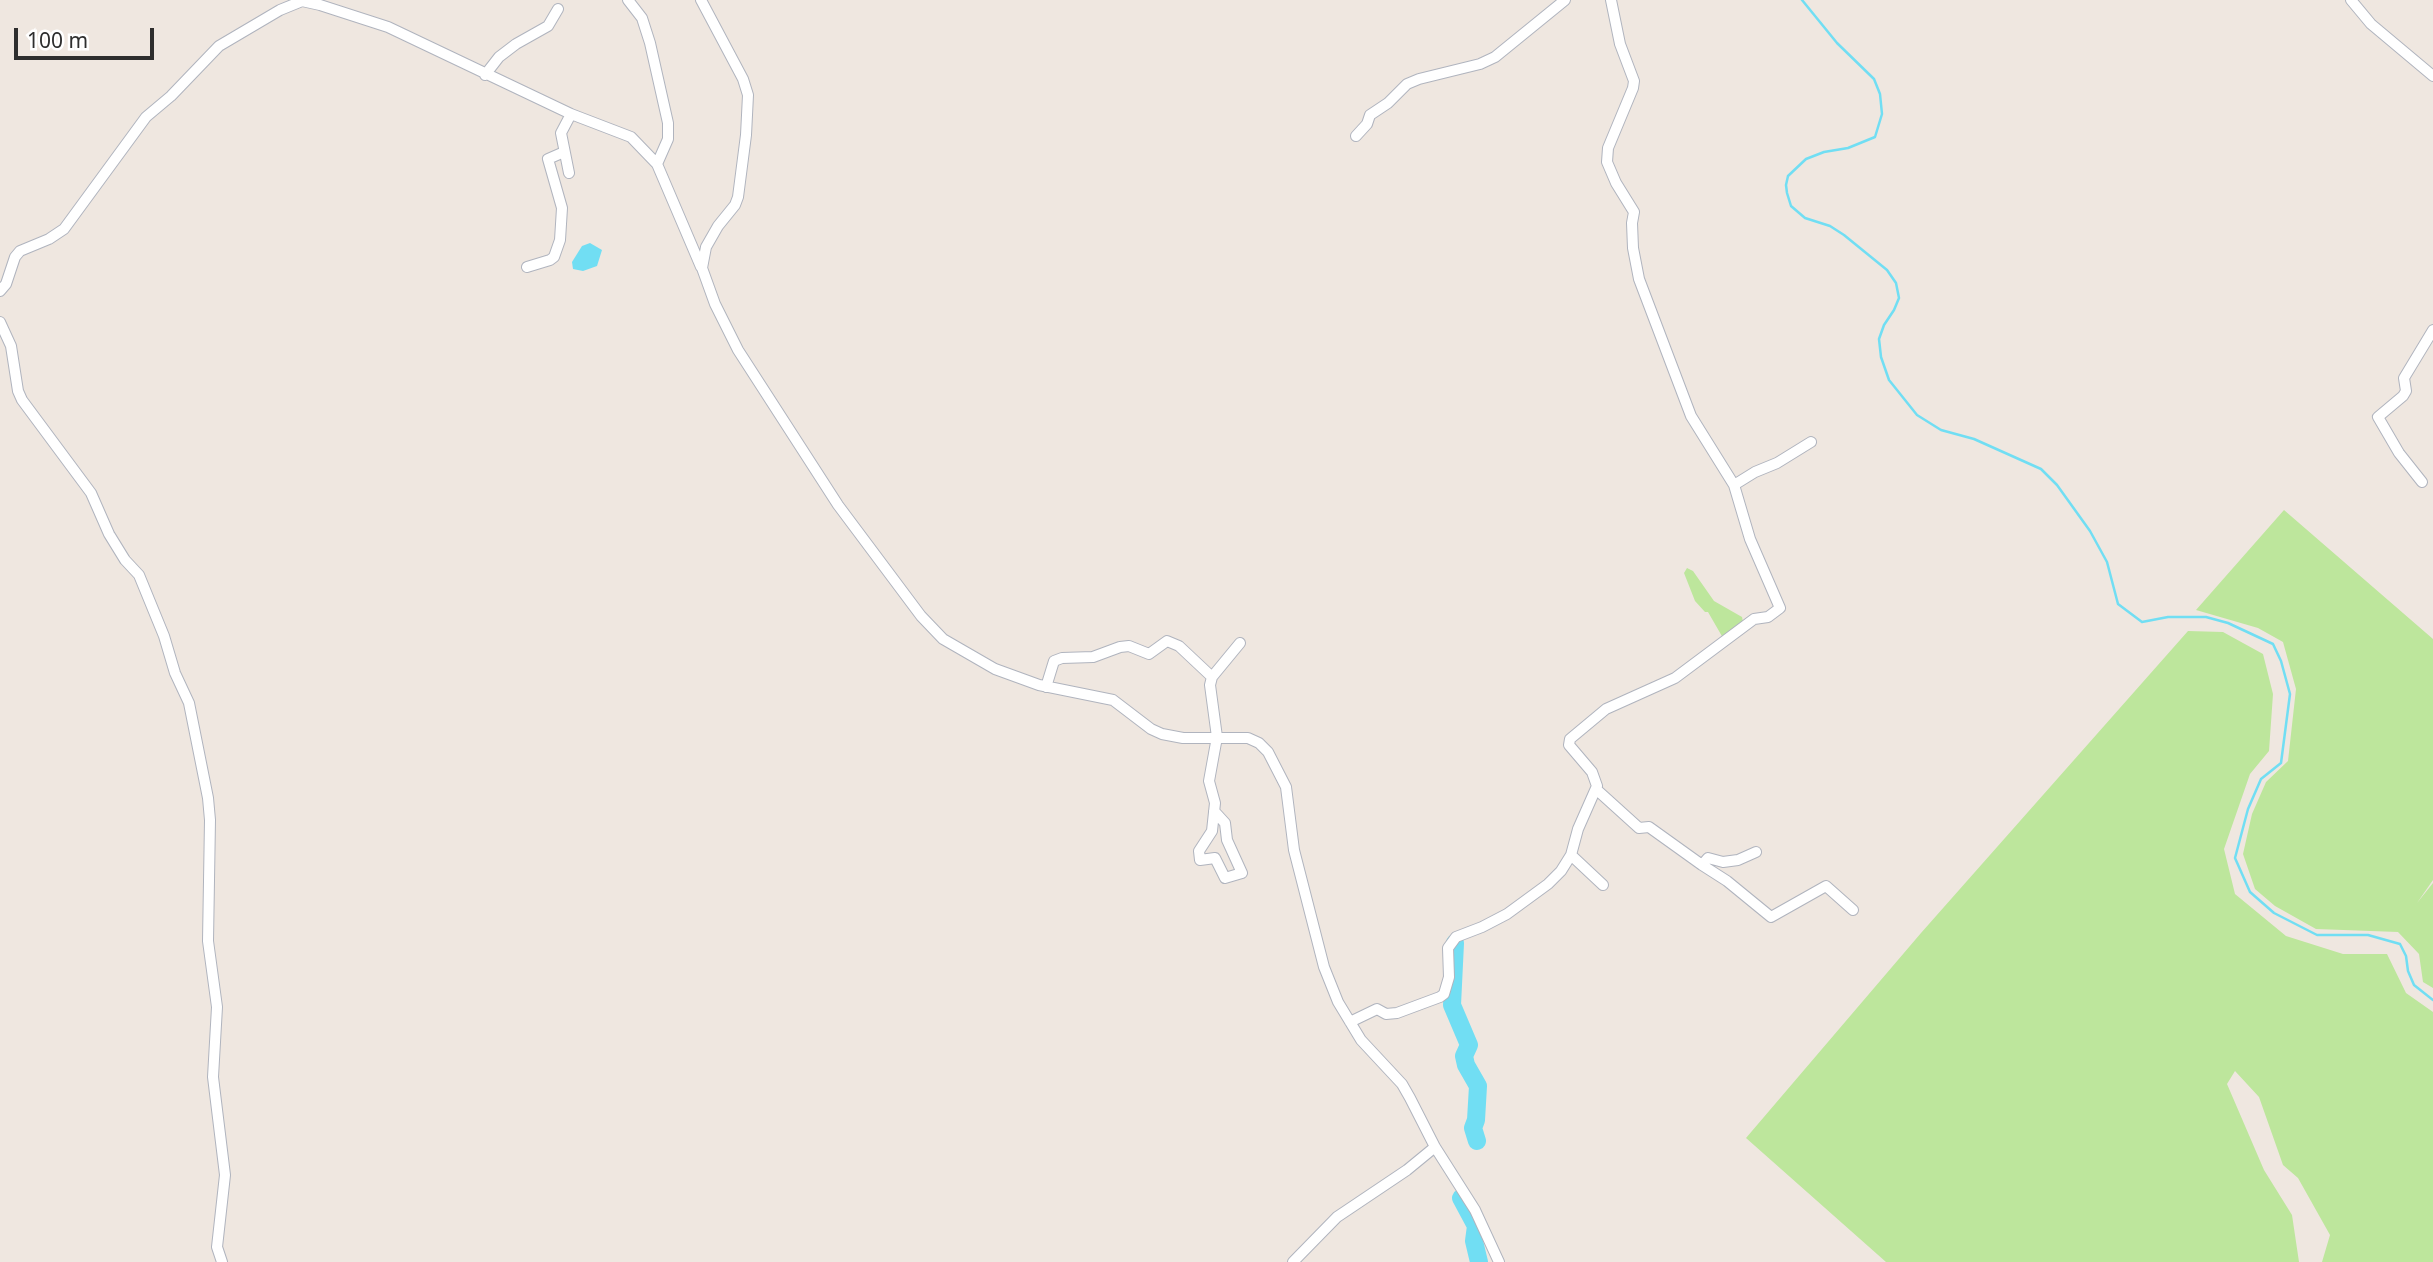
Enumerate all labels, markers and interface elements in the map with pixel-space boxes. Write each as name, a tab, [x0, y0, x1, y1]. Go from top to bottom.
scale bar	[18, 14, 158, 58]
text: 100 m	[27, 26, 88, 54]

